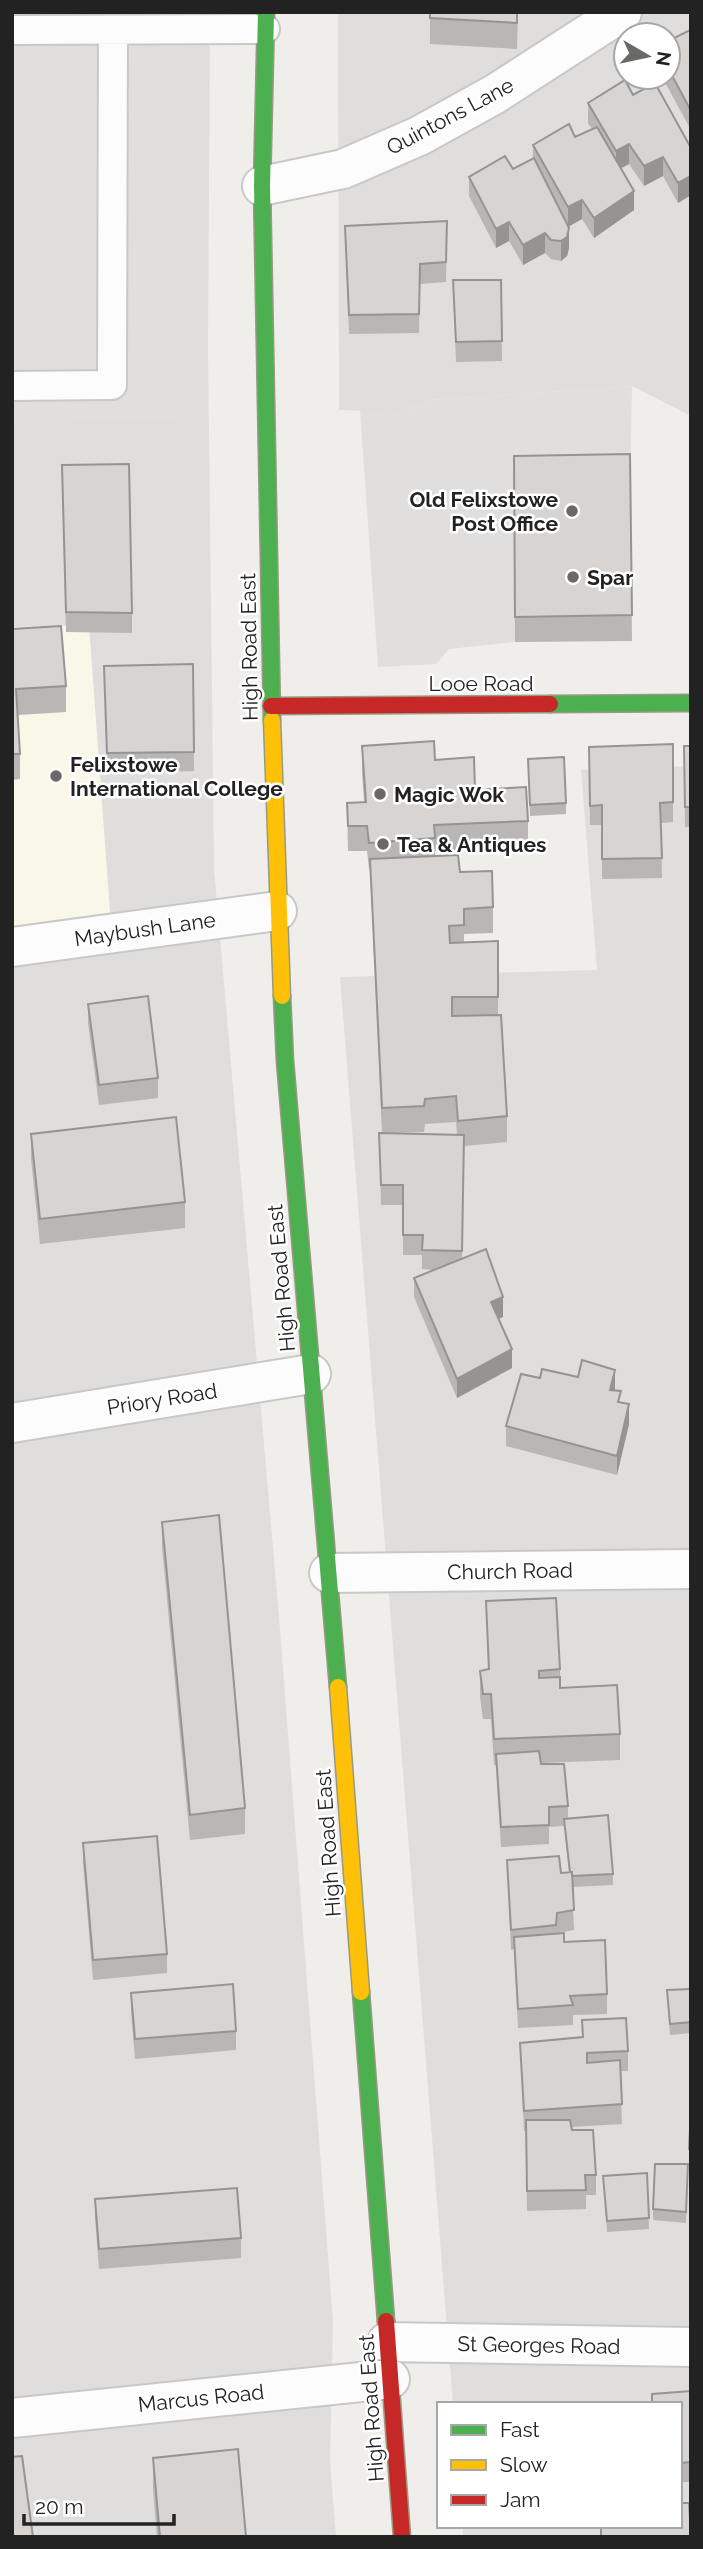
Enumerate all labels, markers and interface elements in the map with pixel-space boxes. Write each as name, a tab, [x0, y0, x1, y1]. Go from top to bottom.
north arrow	[612, 21, 682, 91]
text: N	[652, 50, 676, 68]
street label: Quintons Lane	[382, 72, 518, 160]
place label: Old Felixstowe Post Office	[409, 487, 558, 536]
marker: Old Felixstowe Post Office	[564, 503, 580, 519]
place label: Spar	[587, 565, 633, 590]
marker: Spar	[565, 569, 581, 585]
street label: High Road East	[235, 573, 263, 721]
street label: Looe Road	[428, 671, 534, 696]
place label: Felixstowe International College	[70, 752, 283, 801]
marker: Felixstowe International College	[48, 768, 64, 784]
place label: Magic Wok	[394, 782, 504, 807]
marker: Magic Wok	[372, 786, 388, 802]
place label: Tea & Antiques	[397, 832, 546, 857]
marker: Tea & Antiques	[375, 836, 391, 852]
street label: Maybush Lane	[73, 907, 217, 951]
street label: High Road East	[262, 1203, 300, 1353]
street label: Priory Road	[105, 1378, 219, 1420]
street label: Church Road	[447, 1557, 573, 1585]
street label: High Road East	[310, 1768, 346, 1918]
street label: St Georges Road	[457, 2331, 621, 2359]
street label: High Road East	[353, 2333, 389, 2483]
street label: Marcus Road	[137, 2379, 265, 2417]
legend	[437, 2402, 682, 2528]
text: Fast	[500, 2417, 540, 2442]
text: Slow	[500, 2452, 548, 2477]
scale bar	[24, 2482, 175, 2526]
text: Jam	[500, 2487, 541, 2512]
text: 20 m	[35, 2494, 83, 2519]

